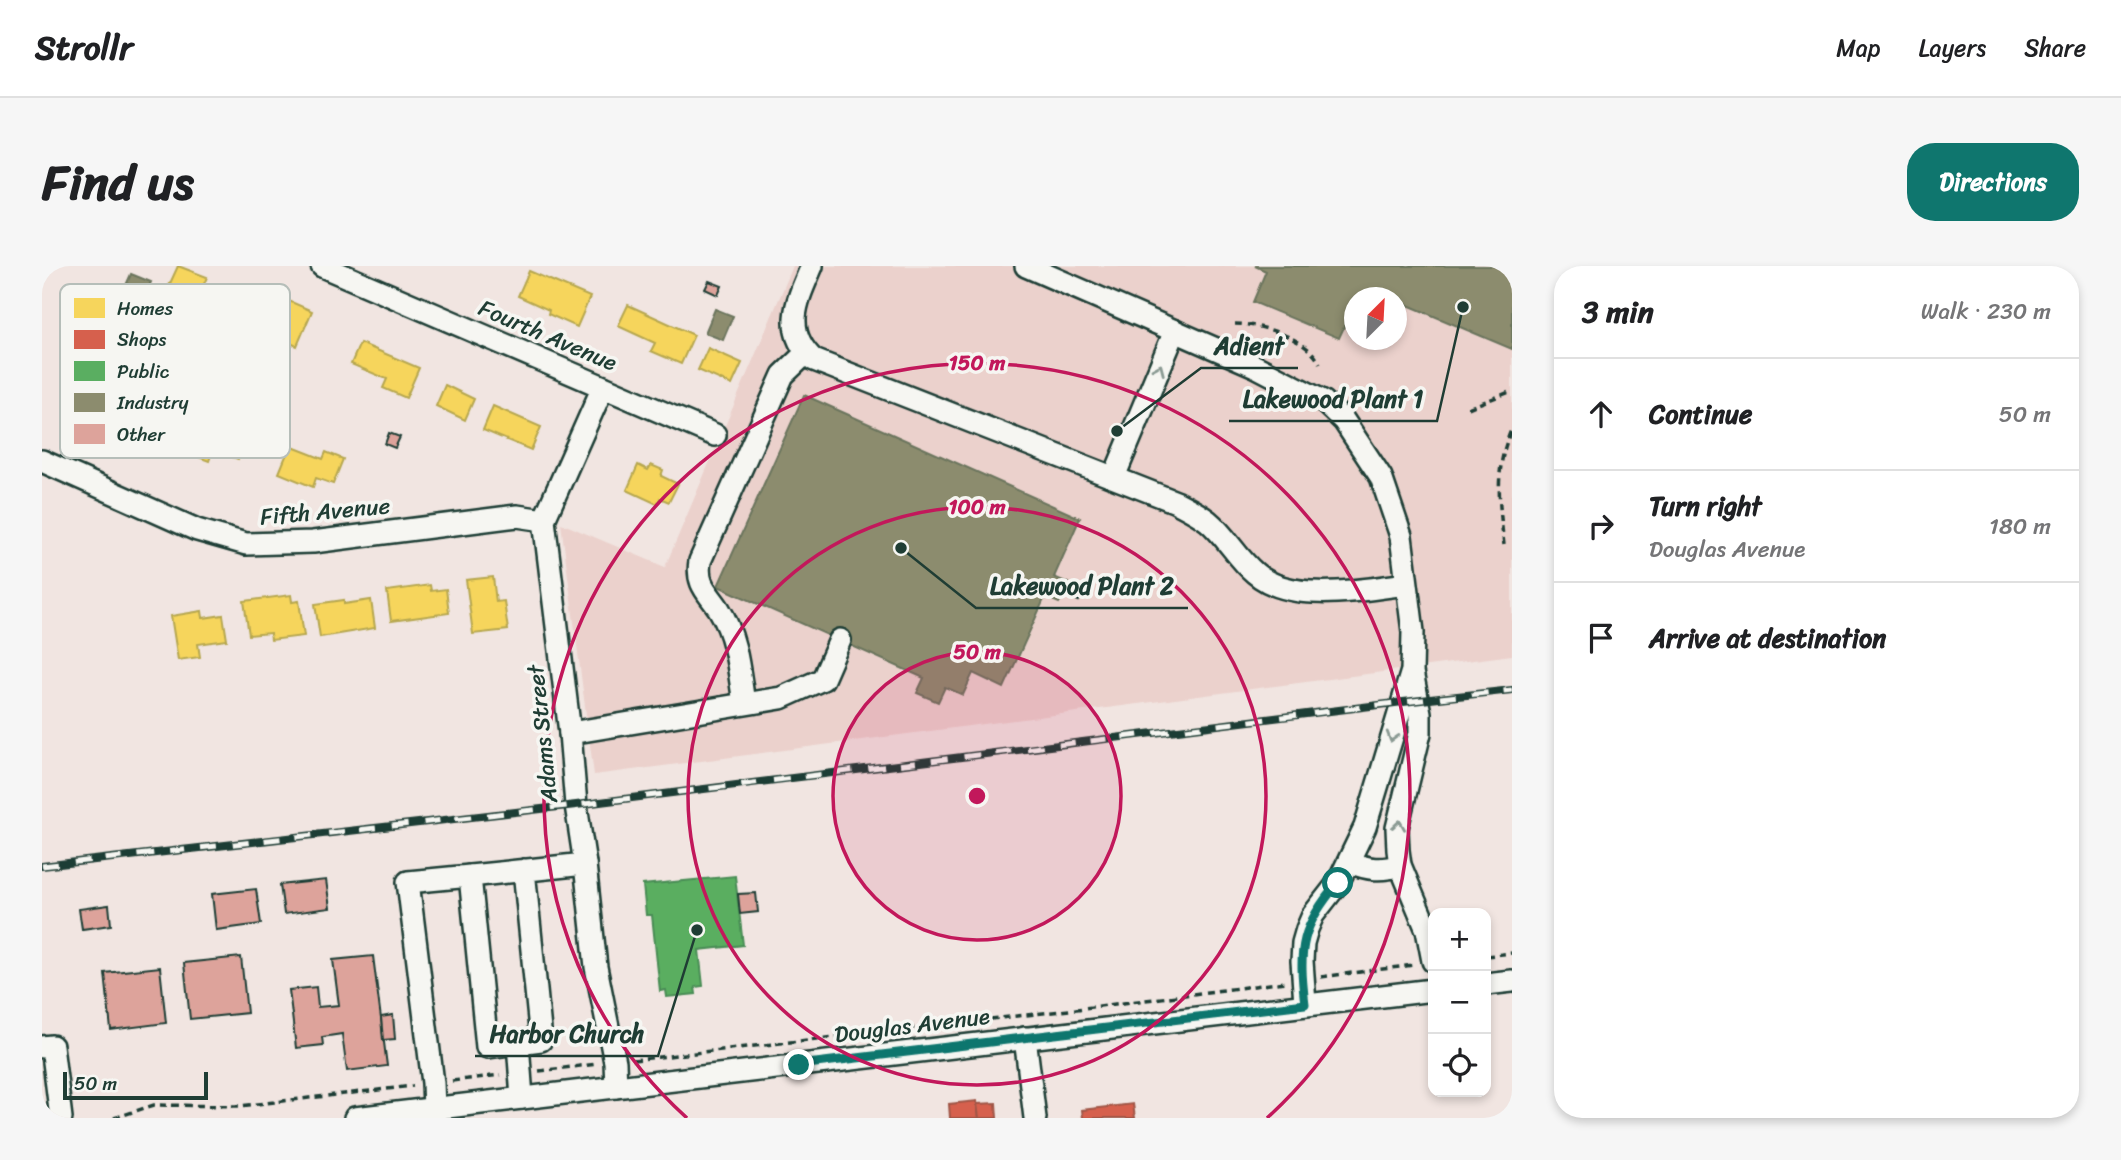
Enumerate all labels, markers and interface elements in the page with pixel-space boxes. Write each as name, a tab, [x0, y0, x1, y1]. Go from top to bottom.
text: Strollr	[35, 19, 133, 77]
text: Map	[1836, 27, 1881, 69]
text: Layers	[1919, 27, 1986, 69]
text: Share	[2024, 27, 2086, 69]
text: Find us	[42, 139, 194, 226]
button: Directions	[1907, 143, 2079, 221]
legend	[60, 284, 290, 458]
text: 3 min	[1582, 285, 1654, 339]
north arrow	[1344, 287, 1407, 350]
street label: Fourth Avenue	[472, 288, 624, 383]
text: Walk · 230 m	[1921, 291, 2051, 332]
text: Homes	[117, 292, 173, 325]
text: Shops	[117, 323, 167, 356]
callout: Adient	[1201, 323, 1298, 368]
text: Adient	[1213, 325, 1285, 367]
text: 150 m	[949, 344, 1006, 382]
text: Public	[117, 355, 170, 388]
one-way arrow	[1151, 363, 1165, 376]
callout: Lakewood Plant 1	[1229, 376, 1437, 421]
text: Lakewood Plant 1	[1243, 378, 1423, 420]
text: Industry	[116, 386, 189, 419]
text: Continue	[1649, 391, 1752, 437]
text: 50 m	[1999, 394, 2051, 435]
icon: ahead	[1582, 395, 1620, 433]
text: Other	[117, 418, 166, 451]
text: Turn right	[1649, 483, 1762, 529]
street label: Fifth Avenue	[258, 485, 392, 538]
text: 100 m	[948, 488, 1006, 526]
text: 180 m	[1989, 506, 2051, 547]
icon: right	[1582, 507, 1620, 545]
text: Douglas Avenue	[1649, 529, 1805, 570]
callout: Lakewood Plant 2	[976, 563, 1188, 608]
text: Lakewood Plant 2	[990, 565, 1174, 607]
text: Arrive at destination	[1649, 615, 1886, 661]
icon: arrive	[1582, 619, 1620, 657]
text: 50 m	[953, 633, 1002, 671]
street label: Adams Street	[515, 661, 570, 806]
one-way arrow	[1385, 731, 1400, 743]
centre of rings	[965, 784, 989, 808]
one-way arrow	[1391, 819, 1406, 831]
route start	[1322, 867, 1353, 898]
map controls	[1428, 908, 1491, 1097]
button: +	[1428, 908, 1491, 971]
button: −	[1428, 971, 1491, 1034]
street label: Douglas Avenue	[832, 996, 992, 1055]
callout: Harbor Church	[475, 1011, 658, 1056]
text: Harbor Church	[490, 1013, 645, 1055]
button: locate	[1428, 1034, 1491, 1097]
route end	[783, 1049, 814, 1080]
text: 50 m	[74, 1067, 117, 1100]
scale bar	[63, 1069, 208, 1101]

